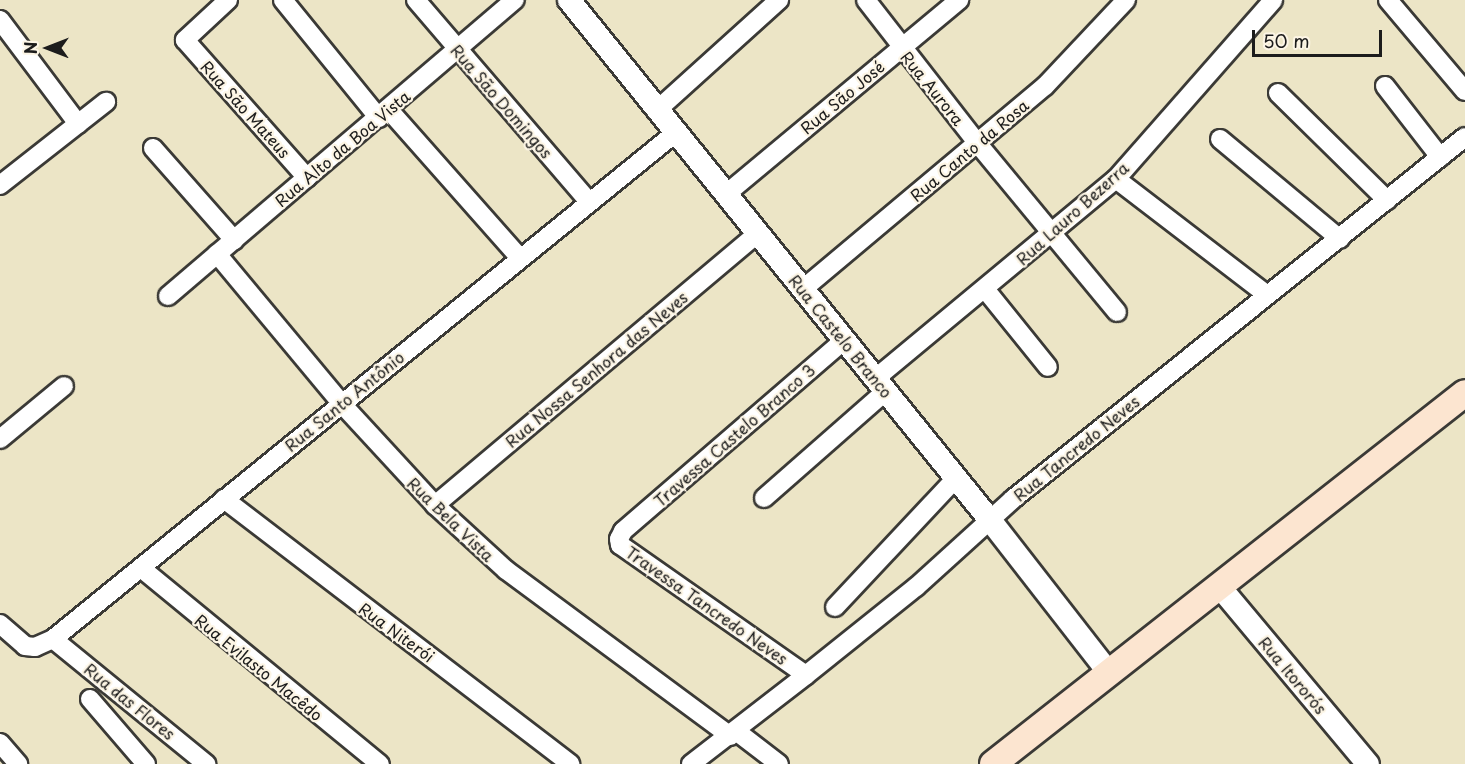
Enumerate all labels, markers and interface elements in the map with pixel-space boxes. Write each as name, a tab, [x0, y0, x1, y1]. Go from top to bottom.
north arrow	[18, 18, 78, 78]
scale bar	[1255, 18, 1386, 56]
text: 50 m	[1263, 27, 1310, 54]
street label: Rua São Domingos	[447, 40, 557, 162]
text: N	[18, 42, 42, 54]
street label: Rua Aurora	[897, 47, 969, 129]
street label: Rua São Mateus	[197, 56, 295, 162]
street label: Rua São José	[796, 56, 888, 138]
street label: Rua Alto da Boa Vista	[270, 86, 414, 210]
street label: Rua Canto da Rosa	[906, 95, 1032, 205]
street label: Rua Lauro Bezerra	[1012, 157, 1132, 269]
street label: Rua Castelo Branco	[785, 271, 897, 401]
street label: Rua Nossa Senhora das Neves	[501, 287, 691, 451]
street label: Rua Santo Antônio	[281, 347, 407, 455]
street label: Travessa Castelo Branco 3	[650, 360, 818, 510]
street label: Rua Tancredo Neves	[1009, 391, 1143, 505]
street label: Rua Bela Vista	[404, 473, 498, 565]
street label: Travessa Tancredo Neves	[622, 541, 792, 669]
street label: Rua Niterói	[355, 598, 439, 666]
street label: Rua Evilasto Macêdo	[191, 610, 327, 724]
street label: Rua Itororós	[1255, 632, 1331, 718]
street label: Rua das Flores	[80, 658, 180, 744]

